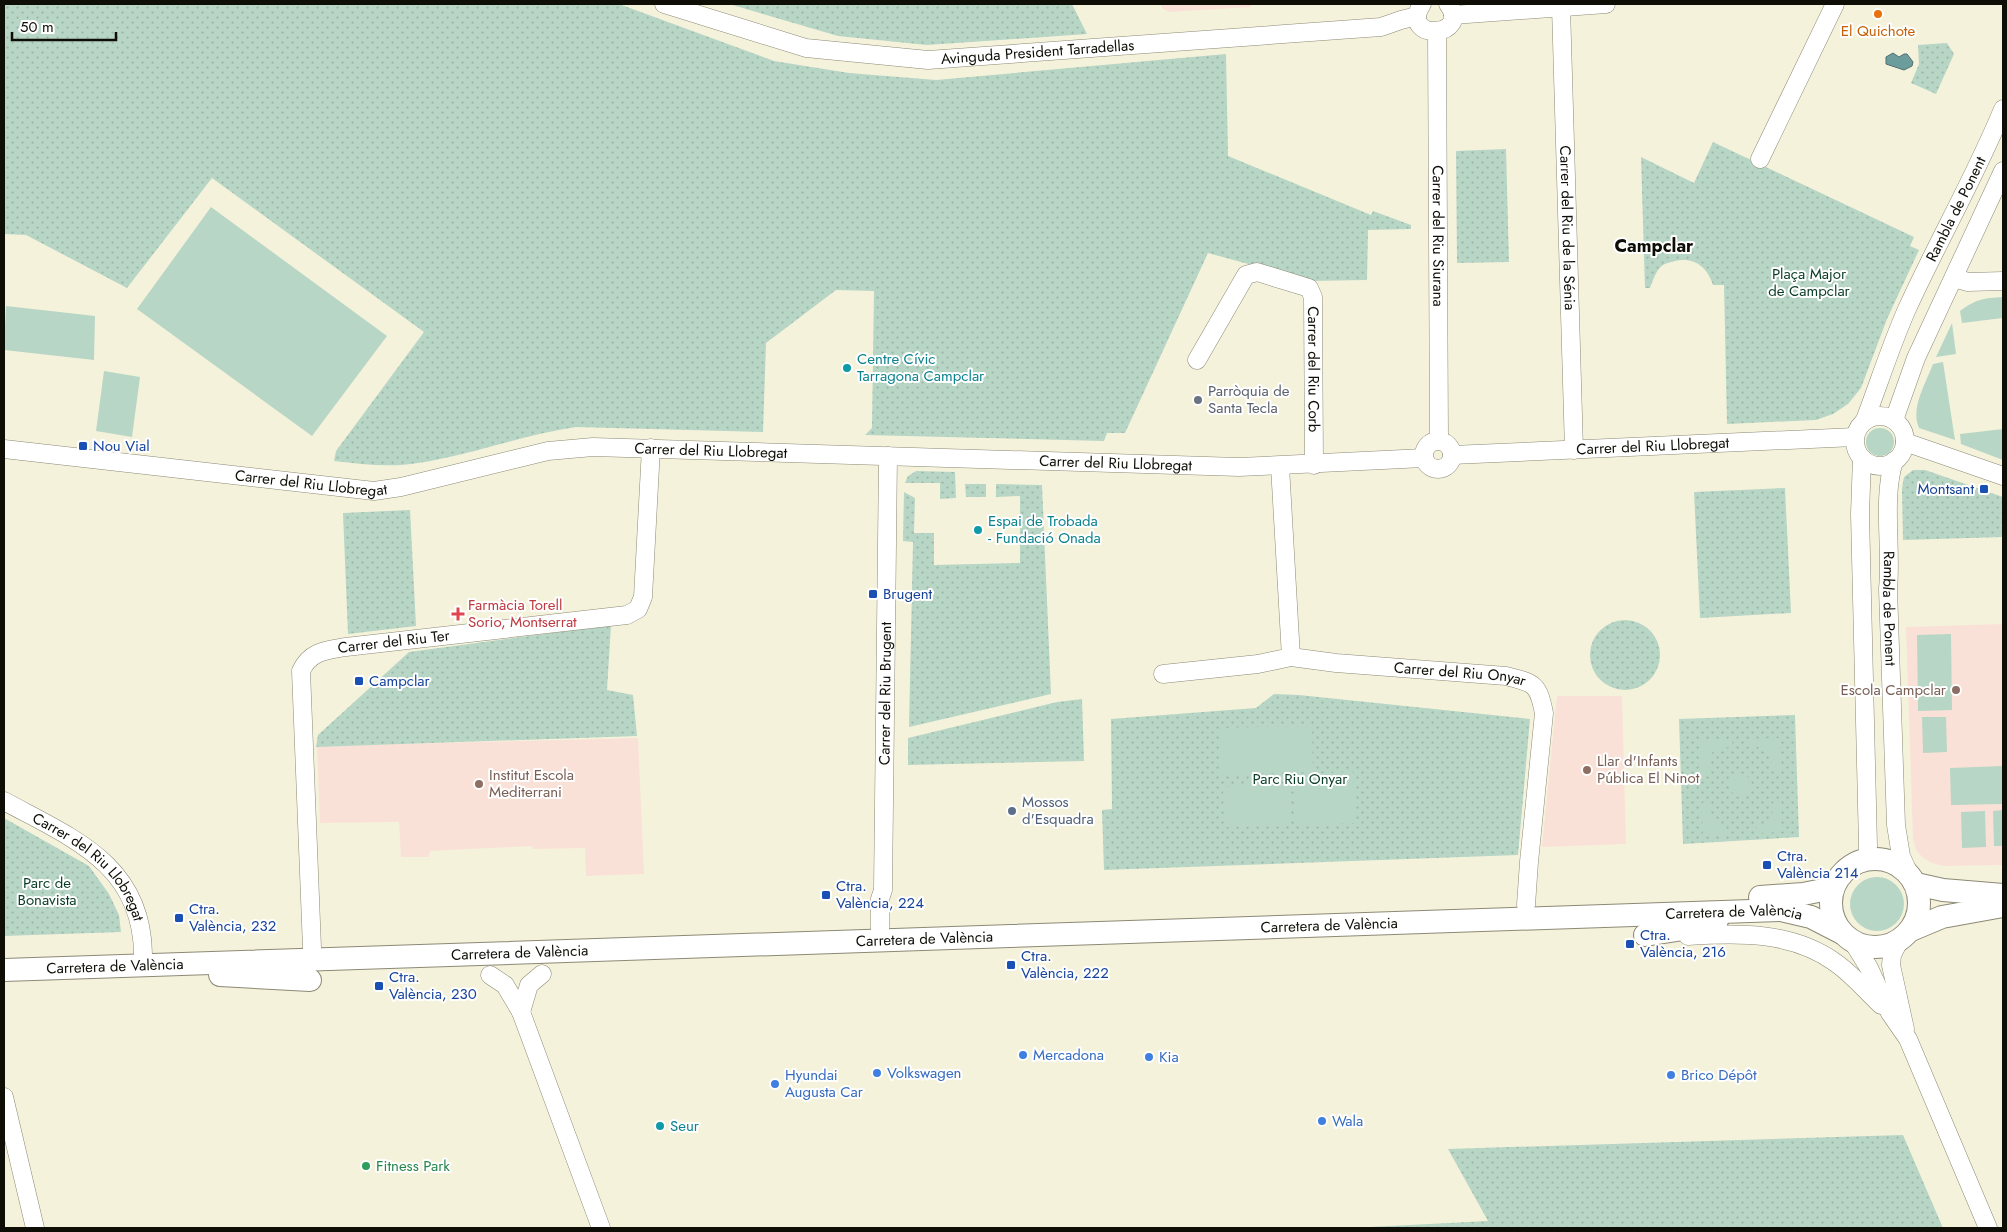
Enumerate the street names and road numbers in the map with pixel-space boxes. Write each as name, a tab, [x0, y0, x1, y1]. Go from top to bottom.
street label: Avinguda President Tarradellas	[940, 34, 1135, 70]
street label: Carrer del Riu de la Sénia	[1554, 145, 1581, 311]
street label: Rambla de Ponent	[1920, 152, 1992, 265]
street label: Carrer del Riu Siurana	[1427, 165, 1449, 307]
street label: Carrer del Riu Corb	[1302, 306, 1325, 433]
street label: Carrer del Riu Llobregat	[1576, 432, 1730, 460]
street label: Carrer del Riu Llobregat	[634, 437, 788, 464]
street label: Carrer del Riu Llobregat	[1039, 450, 1193, 477]
street label: Carrer del Riu Llobregat	[234, 464, 389, 502]
street label: Rambla de Ponent	[1877, 551, 1902, 667]
street label: Carrer del Riu Brugent	[873, 621, 897, 765]
street label: Carrer del Riu Ter	[336, 624, 452, 659]
street label: Carrer del Riu Onyar	[1393, 656, 1530, 692]
street label: Carrer del Riu Llobregat	[29, 807, 150, 924]
street label: Carretera de València	[1665, 899, 1805, 926]
street label: Carretera de València	[1260, 912, 1398, 939]
street label: Carretera de València	[855, 926, 993, 952]
street label: Carretera de València	[451, 939, 589, 966]
street label: Carretera de València	[46, 953, 184, 980]

